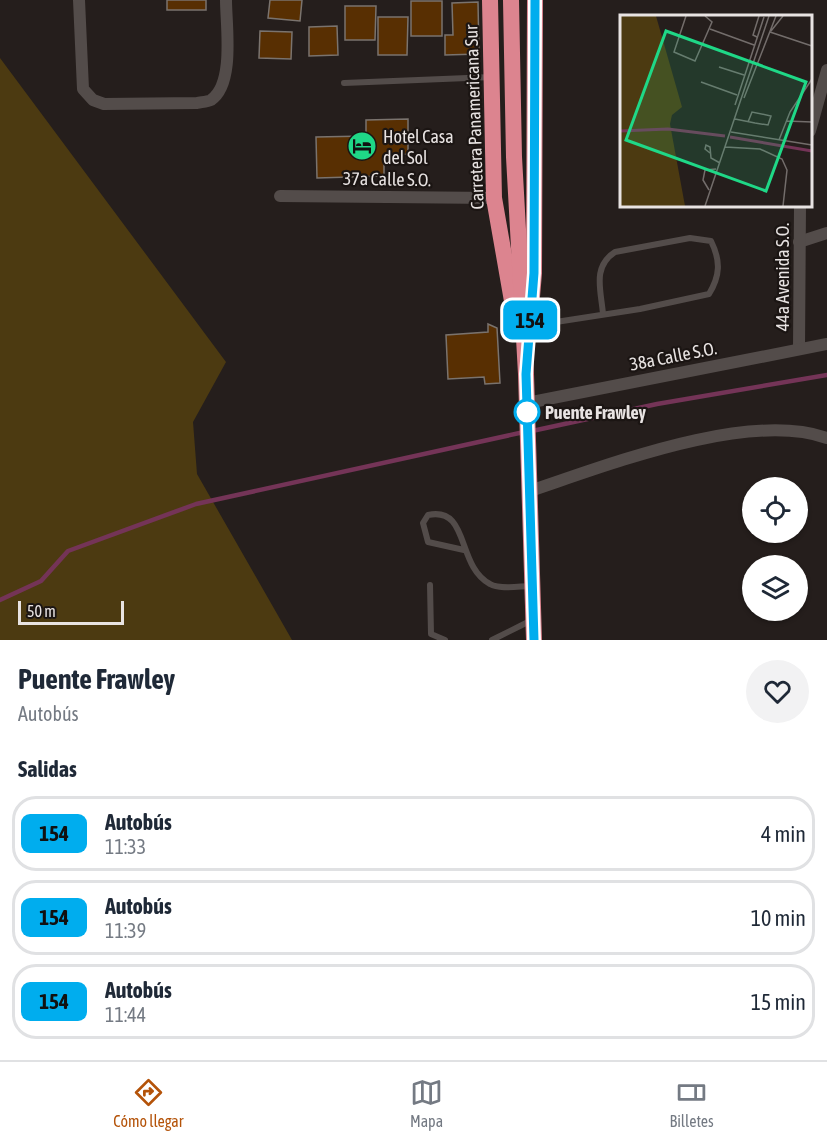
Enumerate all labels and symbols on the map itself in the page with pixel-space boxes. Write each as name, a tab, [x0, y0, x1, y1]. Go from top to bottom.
inset map	[620, 15, 812, 207]
street label: Carretera Panamericana Sur	[460, 24, 488, 210]
place label: Hotel Casa del Sol	[383, 126, 454, 168]
hotel icon: Hotel Casa del Sol	[346, 130, 378, 162]
street label: 37a Calle S.O.	[343, 168, 431, 190]
street label: 44a Avenida S.O.	[772, 223, 793, 331]
line badge: 154	[496, 300, 564, 340]
street label: 38a Calle S.O.	[628, 337, 718, 375]
marker: Puente Frawley	[514, 399, 540, 425]
place label: Puente Frawley	[545, 402, 647, 423]
scale bar	[18, 598, 124, 626]

